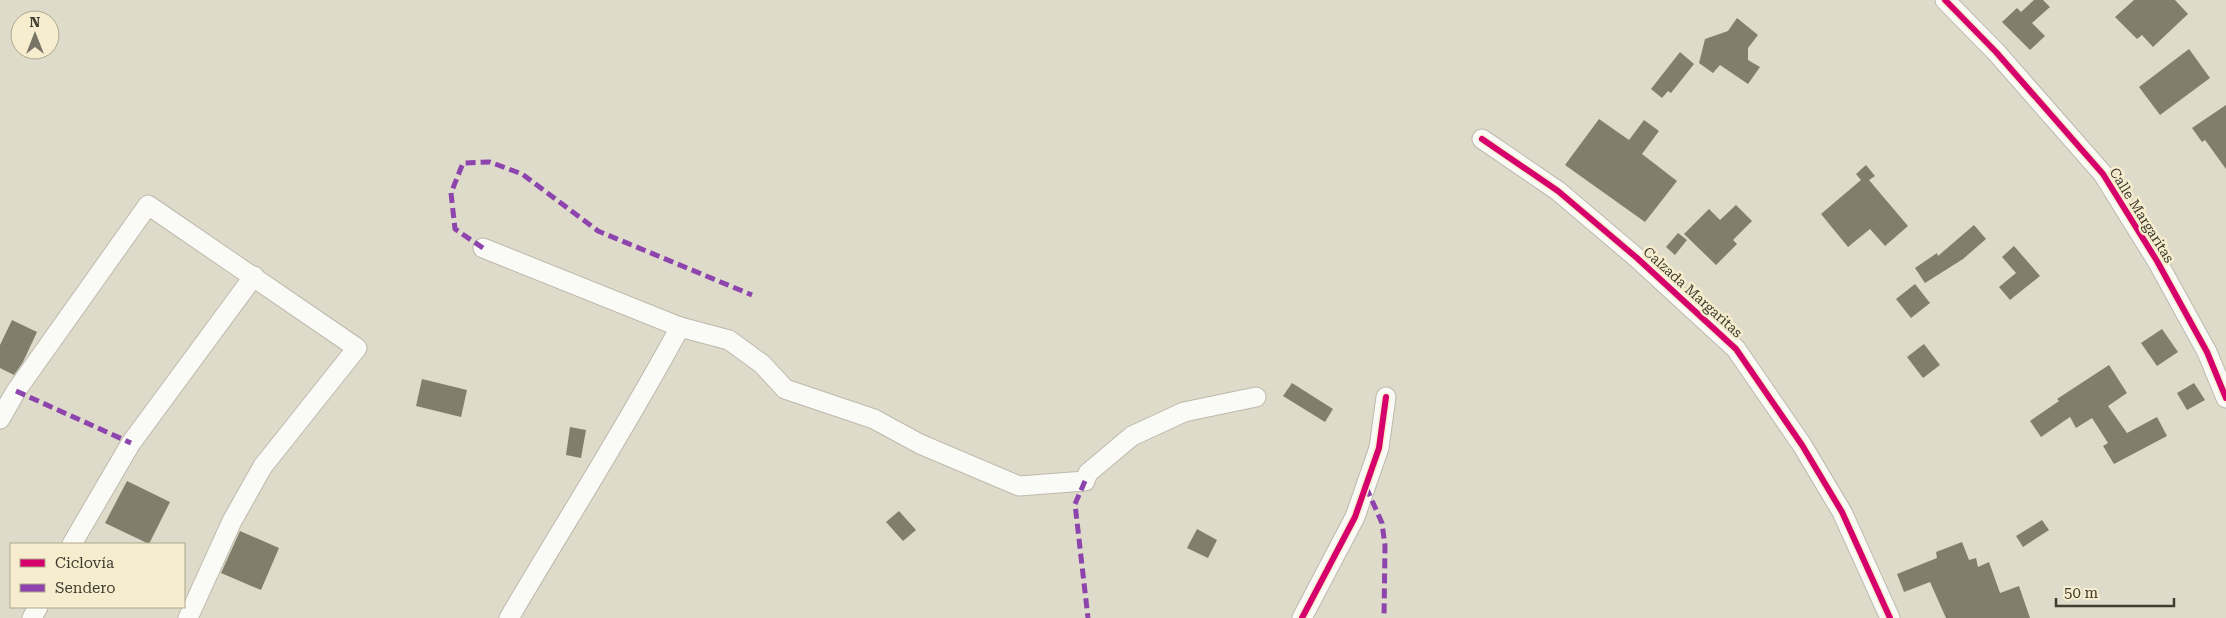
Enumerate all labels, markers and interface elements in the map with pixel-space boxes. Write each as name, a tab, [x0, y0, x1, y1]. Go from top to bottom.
north arrow	[10, 10, 60, 60]
text: N	[30, 14, 41, 30]
street label: Calle Margaritas	[2106, 165, 2178, 266]
street label: Calzada Margaritas	[1640, 243, 1746, 341]
legend	[10, 543, 185, 608]
text: Ciclovía	[55, 554, 114, 572]
scale bar	[2056, 576, 2174, 608]
text: Sendero	[55, 579, 116, 597]
text: 50 m	[2064, 584, 2099, 602]

